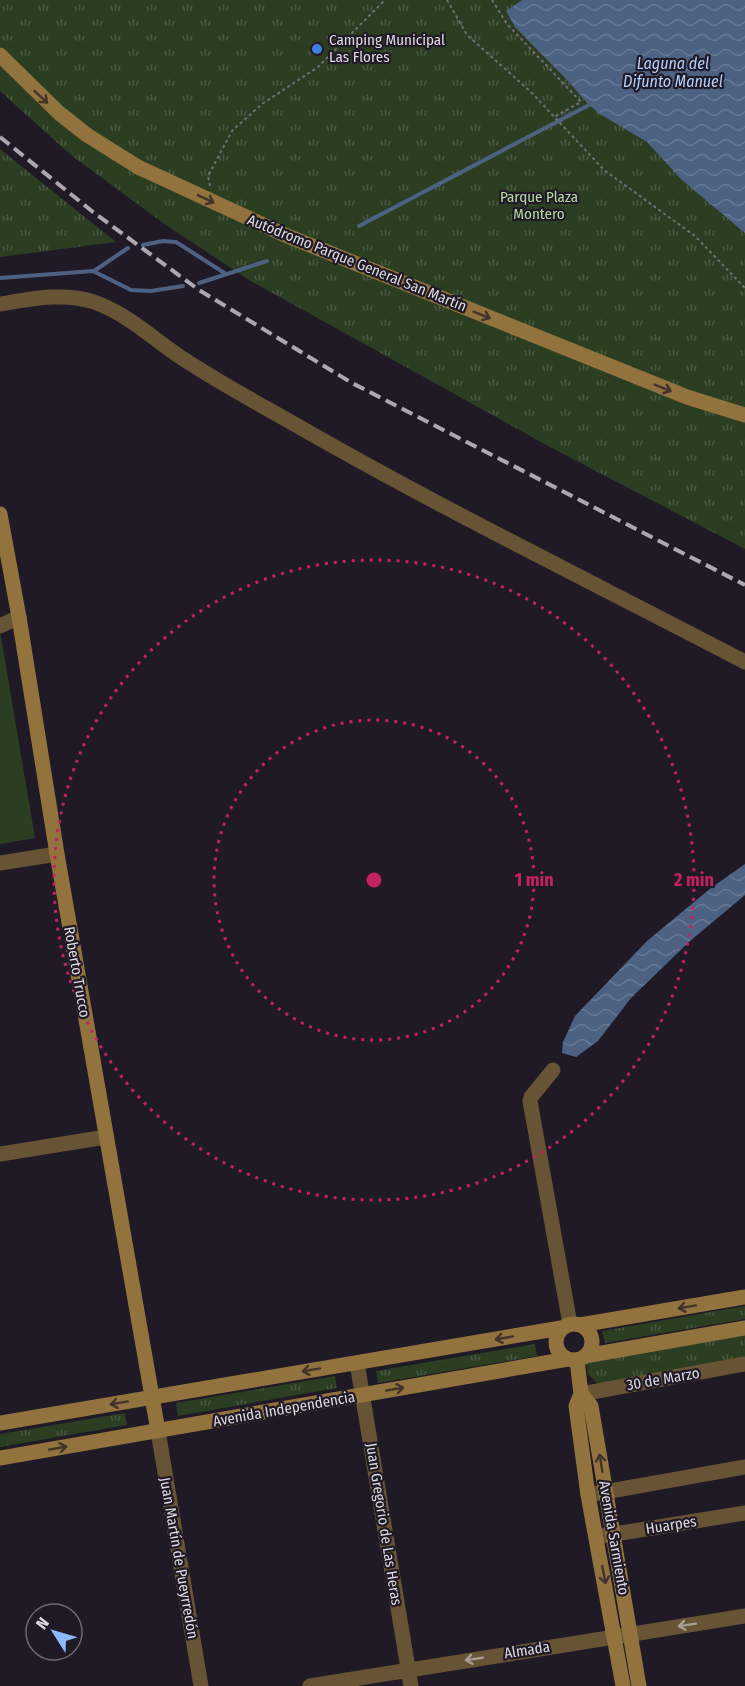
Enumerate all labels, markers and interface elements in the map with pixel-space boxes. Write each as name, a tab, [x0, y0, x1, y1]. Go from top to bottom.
place label: Camping Municipal Las Flores	[329, 31, 445, 66]
marker: Camping Municipal Las Flores	[310, 42, 324, 56]
water label: Laguna del Difunto Manuel	[623, 54, 723, 91]
one-way arrow	[34, 89, 49, 104]
park label: Parque Plaza Montero	[500, 188, 578, 223]
one-way arrow	[196, 194, 214, 206]
street label: Autódromo Parque General San Martín	[245, 211, 469, 315]
one-way arrow	[473, 310, 491, 321]
one-way arrow	[654, 383, 672, 394]
text: 1 min	[514, 869, 554, 891]
text: 2 min	[673, 869, 714, 891]
centre of rings	[364, 870, 384, 890]
street label: Roberto Trucco	[60, 925, 94, 1019]
one-way arrow	[678, 1301, 698, 1312]
one-way arrow	[494, 1332, 514, 1343]
street label: 30 de Marzo	[625, 1364, 701, 1394]
one-way arrow	[302, 1365, 322, 1376]
one-way arrow	[384, 1384, 404, 1395]
street label: Avenida Independencia	[212, 1388, 356, 1430]
one-way arrow	[110, 1398, 130, 1409]
street label: Juan Gregorio de Las Heras	[362, 1441, 406, 1607]
one-way arrow	[47, 1442, 67, 1453]
one-way arrow	[595, 1454, 606, 1473]
street label: Juan Martín de Pueyrredón	[156, 1476, 202, 1640]
street label: Avenida Sarmiento	[595, 1479, 633, 1597]
street label: Huarpes	[644, 1512, 698, 1538]
one-way arrow	[599, 1565, 610, 1585]
north arrow	[24, 1602, 84, 1662]
text: N	[32, 1614, 53, 1633]
one-way arrow	[678, 1619, 698, 1630]
street label: Almada	[503, 1638, 551, 1662]
one-way arrow	[464, 1653, 484, 1664]

